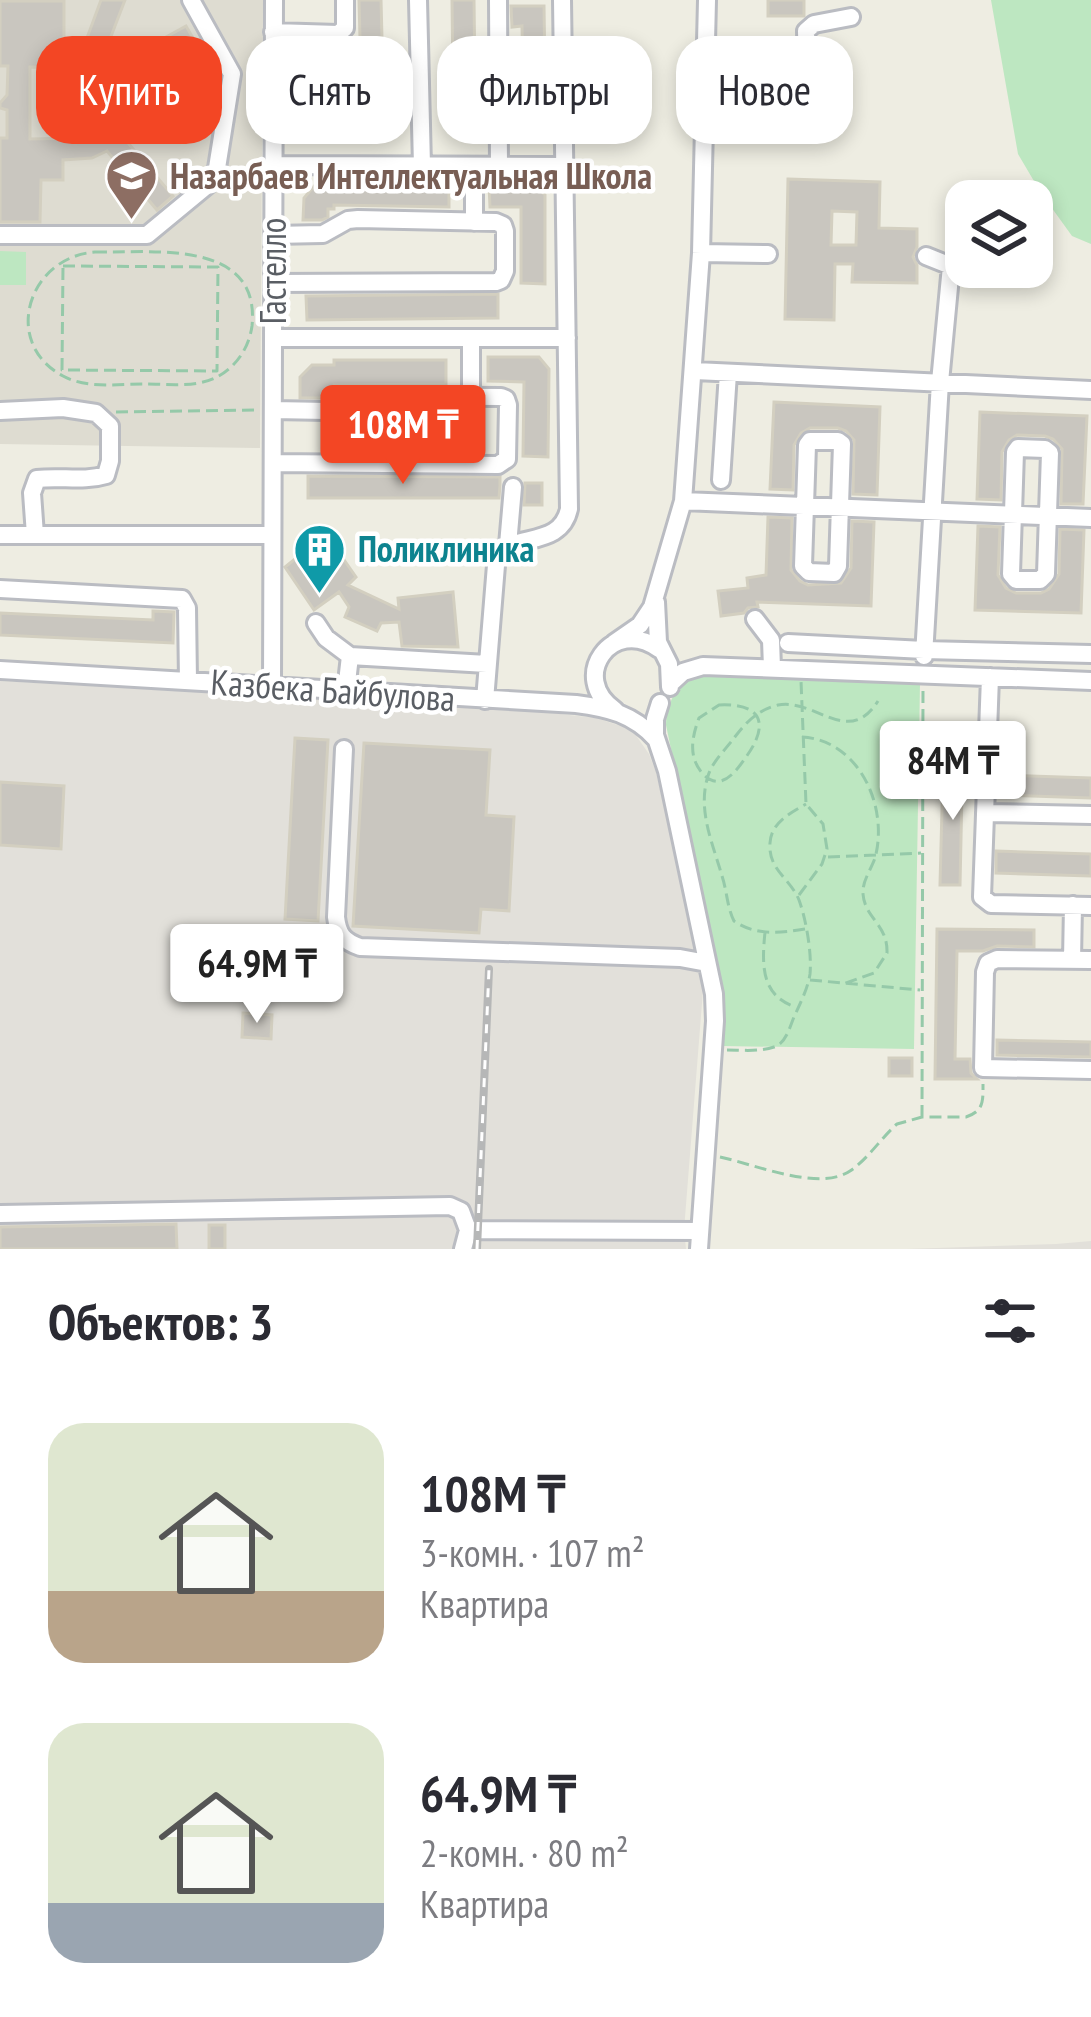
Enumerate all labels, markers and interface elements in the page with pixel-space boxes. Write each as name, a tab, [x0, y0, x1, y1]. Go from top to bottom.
chip: Купить	[36, 36, 222, 144]
chip: Снять	[246, 36, 413, 144]
chip: Фильтры	[437, 36, 652, 144]
chip: Новое	[676, 36, 853, 144]
school or university icon: Назарбаев Интеллектуальная Школа	[103, 148, 159, 222]
place label: Назарбаев Интеллектуальная Школа	[170, 152, 652, 199]
map controls	[945, 180, 1053, 288]
button: layers	[945, 180, 1053, 288]
street label: Гастелло	[249, 218, 296, 324]
pin: 108M ₸	[305, 385, 501, 487]
text: 108M ₸	[347, 398, 459, 449]
building icon: Поликлиника	[291, 521, 347, 595]
place label: Поликлиника	[358, 525, 534, 572]
street label: Казбека Байбулова	[209, 658, 457, 721]
pin: 84M ₸	[869, 721, 1037, 823]
text: 84M ₸	[907, 734, 999, 785]
pin: 64.9M ₸	[146, 924, 368, 1026]
text: 64.9M ₸	[197, 937, 317, 988]
text: Объектов: 3	[48, 1288, 273, 1354]
icon: filters	[977, 1288, 1043, 1354]
text: 108M ₸	[420, 1460, 565, 1526]
icon: home	[144, 1471, 288, 1615]
text: 3-комн. · 107 m²	[420, 1527, 645, 1578]
text: Квартира	[420, 1578, 549, 1629]
text: 64.9M ₸	[420, 1760, 576, 1826]
icon: home	[144, 1771, 288, 1915]
text: 2-комн. · 80 m²	[420, 1827, 629, 1878]
text: Квартира	[420, 1878, 549, 1929]

